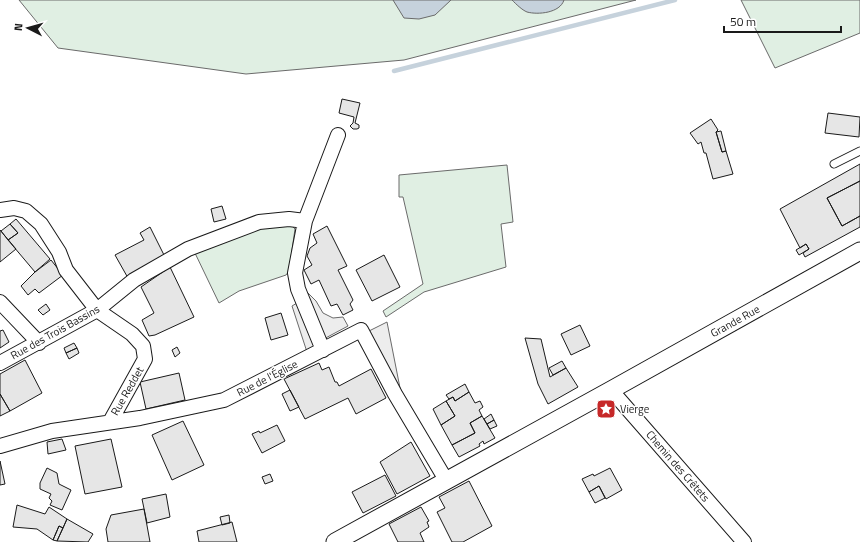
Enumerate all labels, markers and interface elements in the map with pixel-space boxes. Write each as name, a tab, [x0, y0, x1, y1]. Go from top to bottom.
north arrow	[8, 8, 48, 48]
scale bar	[724, 8, 841, 34]
text: 50 m	[730, 12, 756, 31]
text: N	[10, 22, 26, 32]
street label: Rue des Trois Bassins	[8, 301, 102, 363]
street label: Grande Rue	[708, 301, 763, 341]
street label: Rue de l'Église	[234, 356, 301, 400]
street label: Rue Reddet	[107, 364, 147, 418]
place icon: Vierge	[595, 398, 617, 420]
place label: Vierge	[620, 401, 650, 417]
street label: Chemin des Crêtets	[643, 427, 713, 505]

